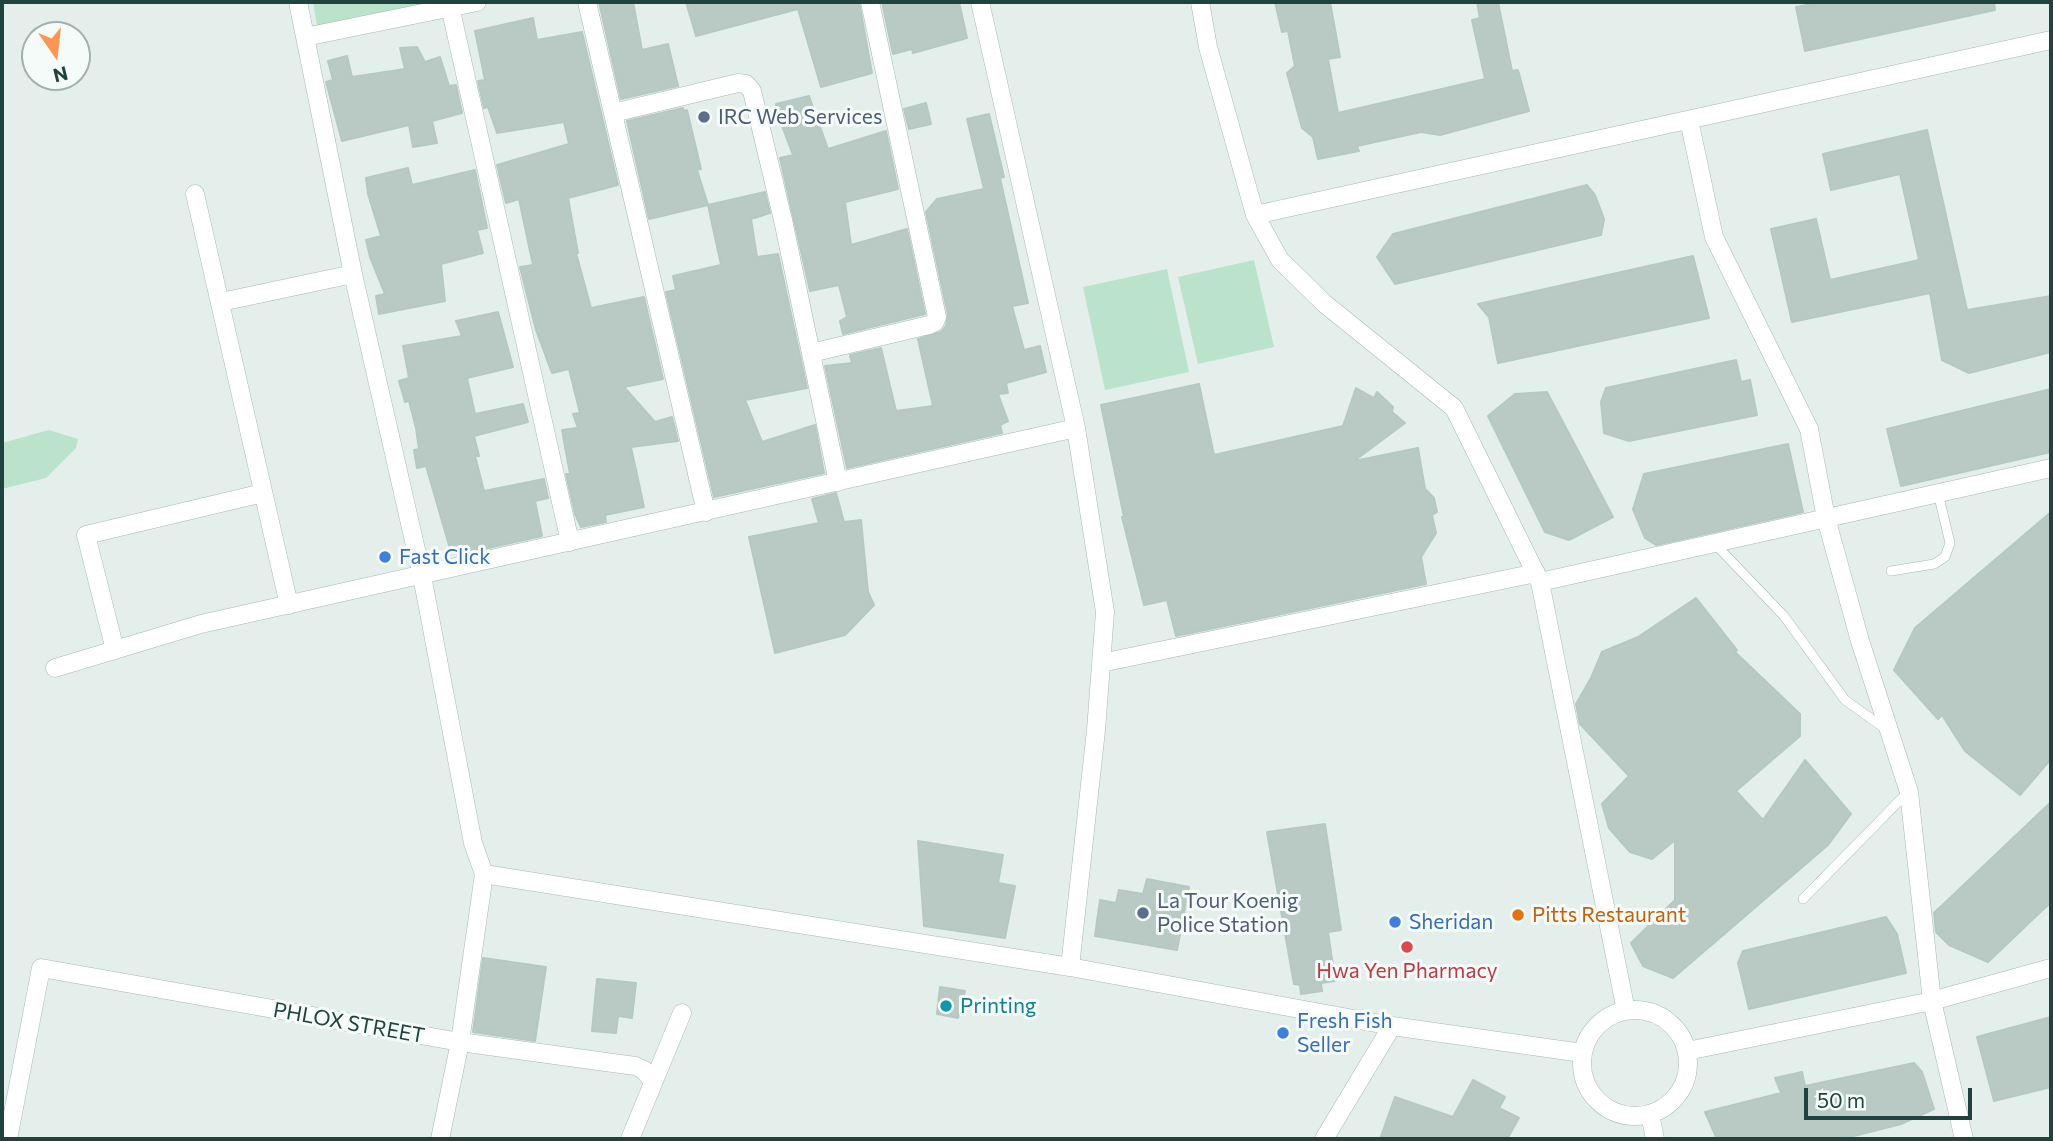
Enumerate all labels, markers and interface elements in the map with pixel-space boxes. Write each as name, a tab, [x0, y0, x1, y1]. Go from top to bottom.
north arrow	[21, 21, 91, 91]
text: N	[51, 62, 70, 88]
place label: IRC Web Services	[718, 104, 882, 130]
marker: IRC Web Services	[696, 109, 712, 125]
place label: Fast Click	[399, 544, 491, 570]
marker: Fast Click	[377, 549, 393, 565]
place label: La Tour Koenig Police Station	[1157, 888, 1298, 938]
place label: Pitts Restaurant	[1532, 902, 1686, 928]
marker: La Tour Koenig Police Station	[1135, 905, 1151, 921]
marker: Pitts Restaurant	[1510, 907, 1526, 923]
place label: Sheridan	[1409, 909, 1493, 935]
marker: Sheridan	[1387, 914, 1403, 930]
marker: Hwa Yen Pharmacy	[1399, 939, 1415, 955]
place label: Hwa Yen Pharmacy	[1316, 958, 1498, 984]
place label: Printing	[960, 993, 1036, 1019]
street label: PHLOX STREET	[271, 997, 427, 1049]
marker: Printing	[938, 998, 954, 1014]
place label: Fresh Fish Seller	[1297, 1008, 1392, 1058]
marker: Fresh Fish Seller	[1275, 1025, 1291, 1041]
scale bar	[1808, 1074, 1976, 1118]
text: 50 m	[1817, 1087, 1865, 1112]

